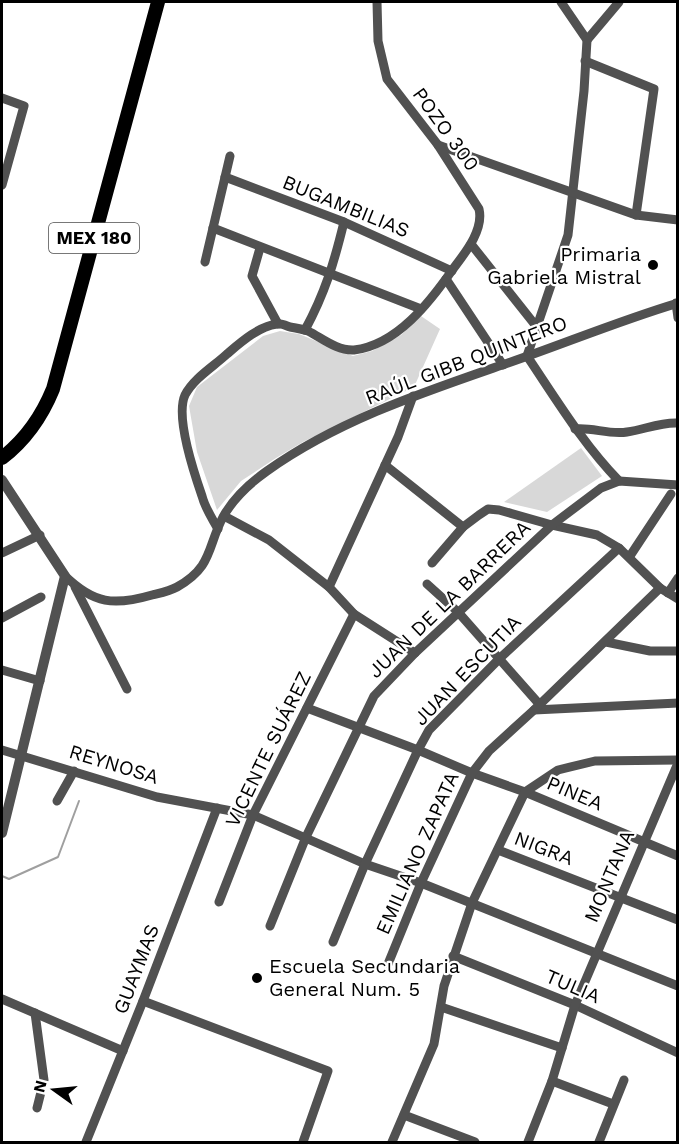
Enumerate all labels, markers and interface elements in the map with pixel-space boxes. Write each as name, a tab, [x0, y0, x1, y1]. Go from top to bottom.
street label: POZO 300	[408, 82, 484, 176]
street label: BUGAMBILIAS	[279, 170, 413, 242]
road number: MEX 180	[49, 223, 139, 253]
place label: Primaria Gabriela Mistral	[487, 242, 641, 289]
marker: Primaria Gabriela Mistral	[646, 258, 660, 272]
street label: RAÚL GIBB QUINTERO	[362, 310, 570, 410]
street label: JUAN DE LA BARRERA	[363, 515, 535, 683]
street label: JUAN ESCUTIA	[408, 610, 526, 730]
street label: VICENTE SUÁREZ	[220, 667, 316, 831]
street label: REYNOSA	[66, 739, 162, 789]
street label: EMILIANO ZAPATA	[370, 768, 464, 938]
street label: PINEA	[543, 770, 607, 816]
street label: NIGRA	[511, 826, 577, 870]
street label: MONTANA	[579, 826, 639, 926]
street label: GUAYMAS	[108, 921, 164, 1017]
place label: Escuela Secundaria General Num. 5	[269, 954, 460, 1001]
street label: TULIA	[542, 964, 604, 1008]
marker: Escuela Secundaria General Num. 5	[250, 971, 264, 985]
north arrow	[24, 1060, 84, 1120]
text: N	[29, 1078, 51, 1094]

